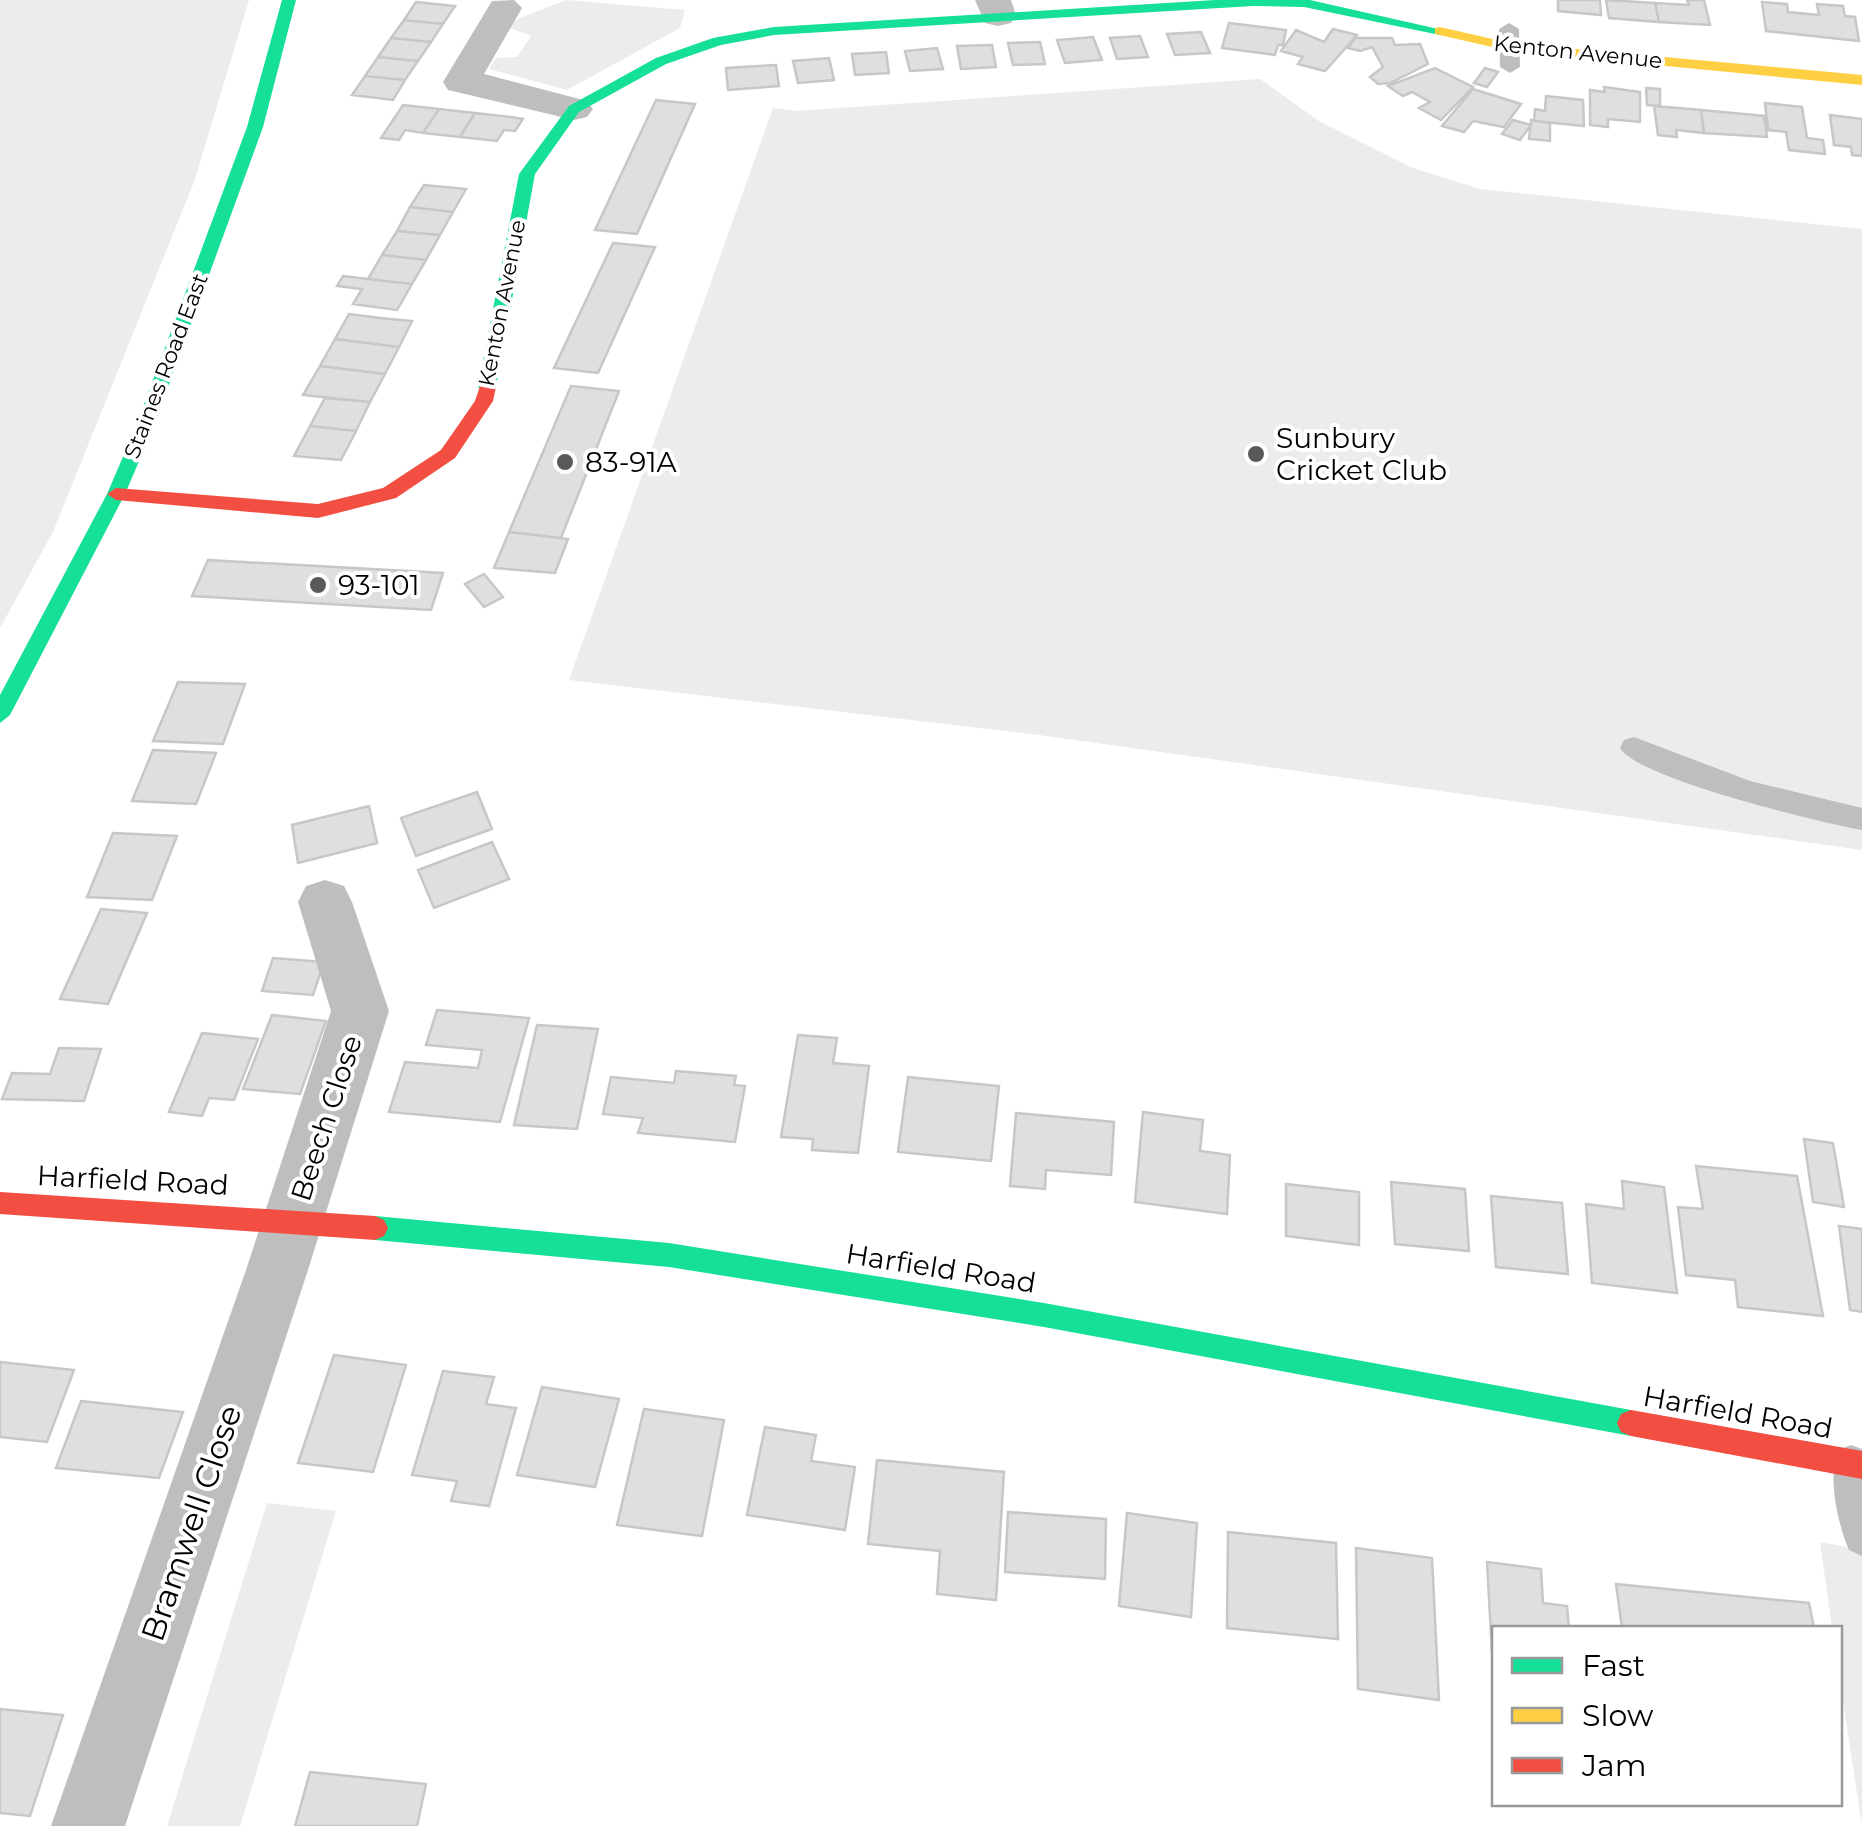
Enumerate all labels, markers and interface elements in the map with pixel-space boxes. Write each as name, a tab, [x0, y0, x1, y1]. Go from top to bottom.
street label: Kenton Avenue	[1492, 30, 1664, 74]
street label: Kenton Avenue	[473, 217, 531, 389]
street label: Staines Road East	[118, 270, 214, 462]
place label: Sunbury Cricket Club	[1276, 421, 1447, 487]
marker: Sunbury Cricket Club	[1245, 443, 1267, 465]
place label: 83-91A	[585, 445, 678, 479]
marker: 83-91A	[554, 451, 576, 473]
place label: 93-101	[338, 568, 420, 602]
marker: 93-101	[307, 574, 329, 596]
street label: Beech Close	[283, 1031, 369, 1205]
street label: Harfield Road	[36, 1158, 230, 1202]
street label: Harfield Road	[844, 1236, 1038, 1300]
street label: Harfield Road	[1641, 1379, 1835, 1445]
street label: Bramwell Close	[132, 1400, 250, 1646]
legend	[1492, 1626, 1842, 1806]
text: Fast	[1582, 1647, 1645, 1684]
text: Slow	[1582, 1697, 1654, 1734]
text: Jam	[1581, 1747, 1647, 1784]

